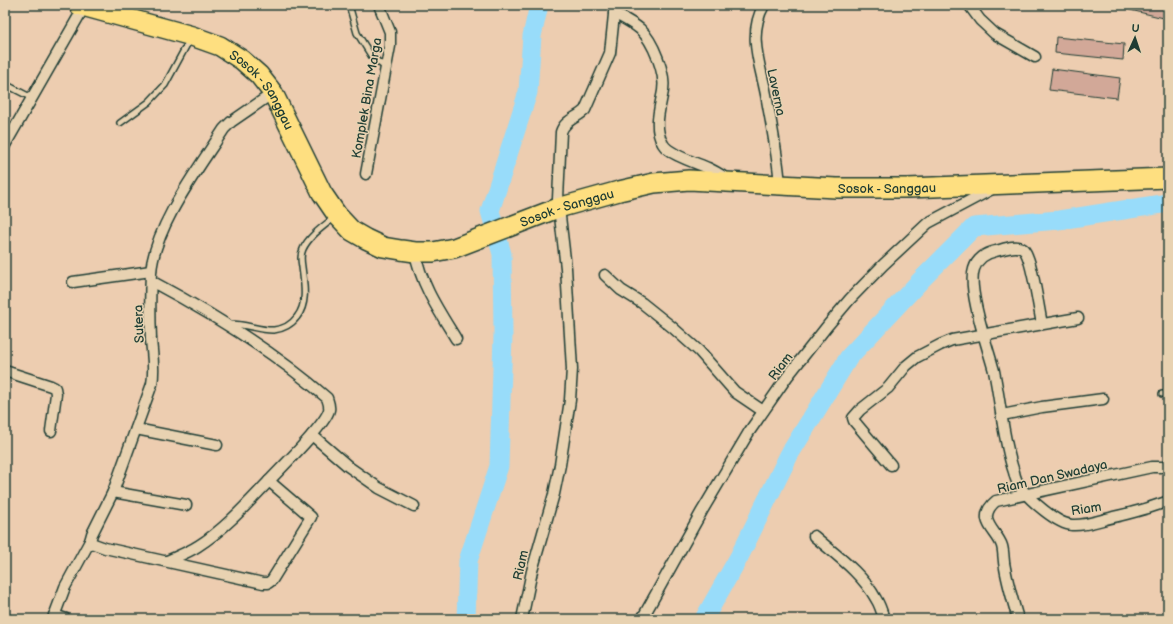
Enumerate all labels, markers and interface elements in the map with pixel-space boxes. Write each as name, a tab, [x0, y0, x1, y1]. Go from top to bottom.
north arrow	[1115, 18, 1155, 58]
text: U	[1131, 22, 1140, 35]
street label: Komplek Bina Marga	[348, 37, 385, 160]
street label: Sosok - Sanggau	[226, 47, 297, 133]
street label: Laverna	[763, 67, 789, 117]
street label: Sosok - Sanggau	[838, 180, 936, 197]
street label: Sosok - Sanggau	[518, 186, 616, 231]
street label: Sutera	[130, 305, 148, 343]
street label: Riam	[765, 349, 796, 384]
street label: Riam Dan Swadaya	[996, 457, 1109, 497]
street label: Riam	[1070, 499, 1103, 519]
street label: Riam	[510, 548, 532, 582]

